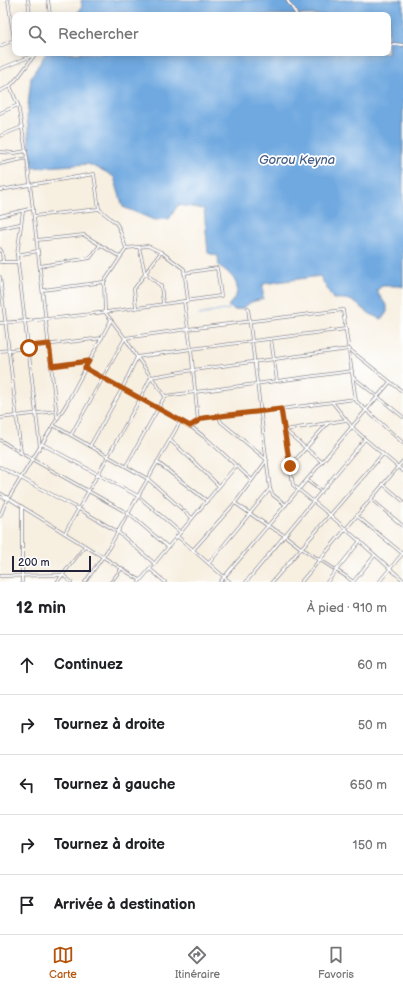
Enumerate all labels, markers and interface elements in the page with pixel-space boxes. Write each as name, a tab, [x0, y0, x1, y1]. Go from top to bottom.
search box	[12, 12, 391, 56]
icon: search	[26, 23, 48, 45]
text: Rechercher	[58, 25, 138, 44]
water label: Gorou Keyna	[259, 152, 335, 168]
route start	[20, 339, 38, 357]
route end	[281, 457, 299, 475]
scale bar	[12, 554, 91, 573]
text: 200 m	[18, 556, 50, 569]
text: 12 min	[16, 598, 66, 618]
text: À pied · 910 m	[307, 600, 387, 616]
icon: ahead	[16, 654, 38, 676]
text: Continuez	[54, 655, 123, 674]
text: 60 m	[357, 657, 387, 673]
icon: right	[16, 714, 38, 736]
text: Tournez à droite	[54, 715, 165, 734]
text: 50 m	[358, 717, 387, 733]
icon: left	[16, 774, 38, 796]
text: Tournez à gauche	[54, 775, 175, 794]
text: 650 m	[350, 777, 387, 793]
icon: right	[16, 834, 38, 856]
text: Tournez à droite	[54, 835, 165, 854]
text: 150 m	[353, 837, 387, 853]
icon: arrive	[16, 894, 38, 916]
text: Arrivée à destination	[54, 895, 196, 914]
tab: Carte	[49, 944, 77, 981]
tab: Itinéraire	[175, 944, 220, 981]
tab: Favoris	[318, 944, 354, 981]

